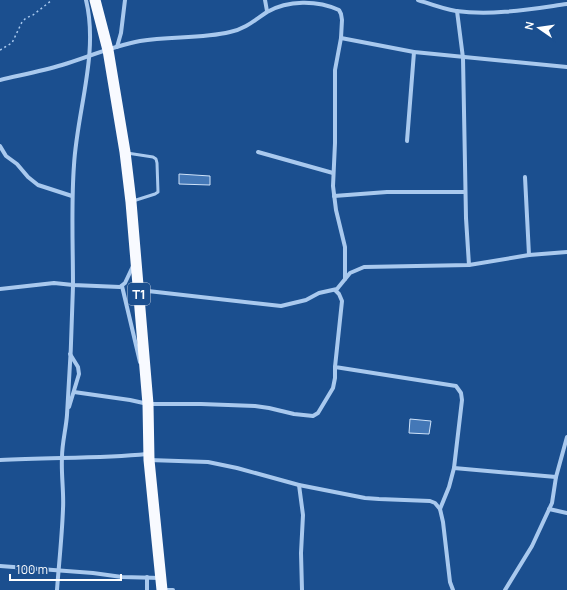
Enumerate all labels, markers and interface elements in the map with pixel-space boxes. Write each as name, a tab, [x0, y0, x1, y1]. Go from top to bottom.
north arrow	[519, 8, 559, 48]
text: N	[521, 20, 537, 31]
road number: T1	[128, 283, 150, 305]
scale bar	[10, 556, 121, 582]
text: 100 m	[16, 561, 48, 578]

